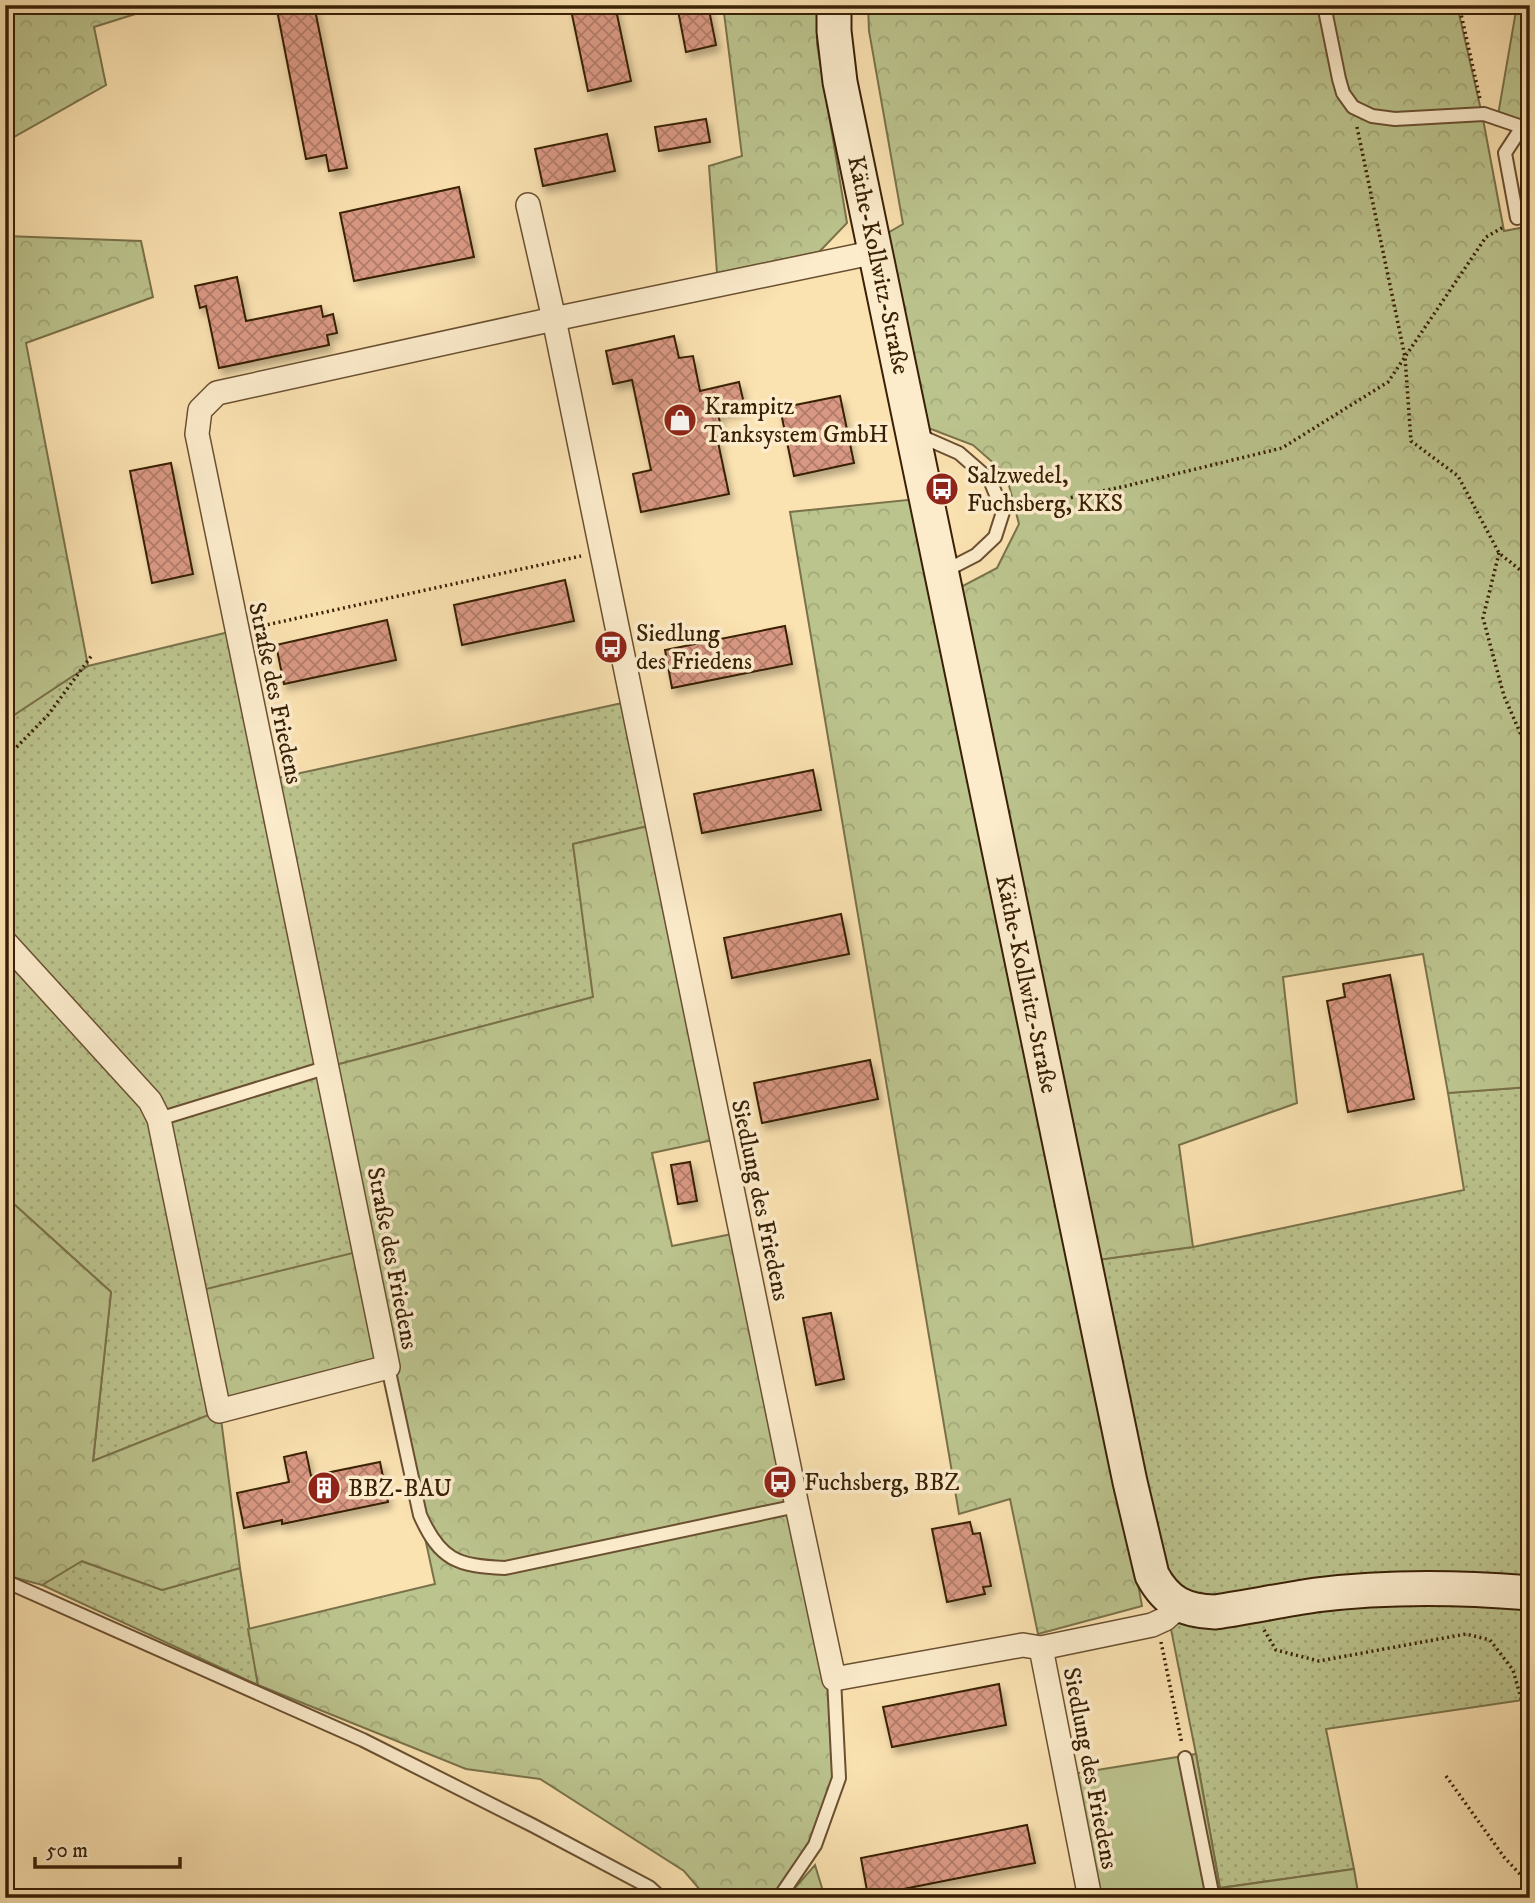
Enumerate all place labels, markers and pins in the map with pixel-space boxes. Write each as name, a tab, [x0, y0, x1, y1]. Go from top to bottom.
place label: Krampitz Tanksystem GmbH	[704, 392, 889, 450]
shop icon: Krampitz Tanksystem GmbH	[661, 401, 699, 439]
place label: Salzwedel, Fuchsberg, KKS	[967, 461, 1123, 519]
bus stop icon: Salzwedel, Fuchsberg, KKS	[923, 470, 961, 508]
place label: Siedlung des Friedens	[636, 619, 752, 677]
bus stop icon: Siedlung des Friedens	[592, 628, 630, 666]
bus stop icon: Fuchsberg, BBZ	[761, 1463, 799, 1501]
place label: Fuchsberg, BBZ	[804, 1468, 960, 1498]
building icon: BBZ-BAU	[305, 1469, 343, 1507]
place label: BBZ-BAU	[348, 1474, 452, 1504]

